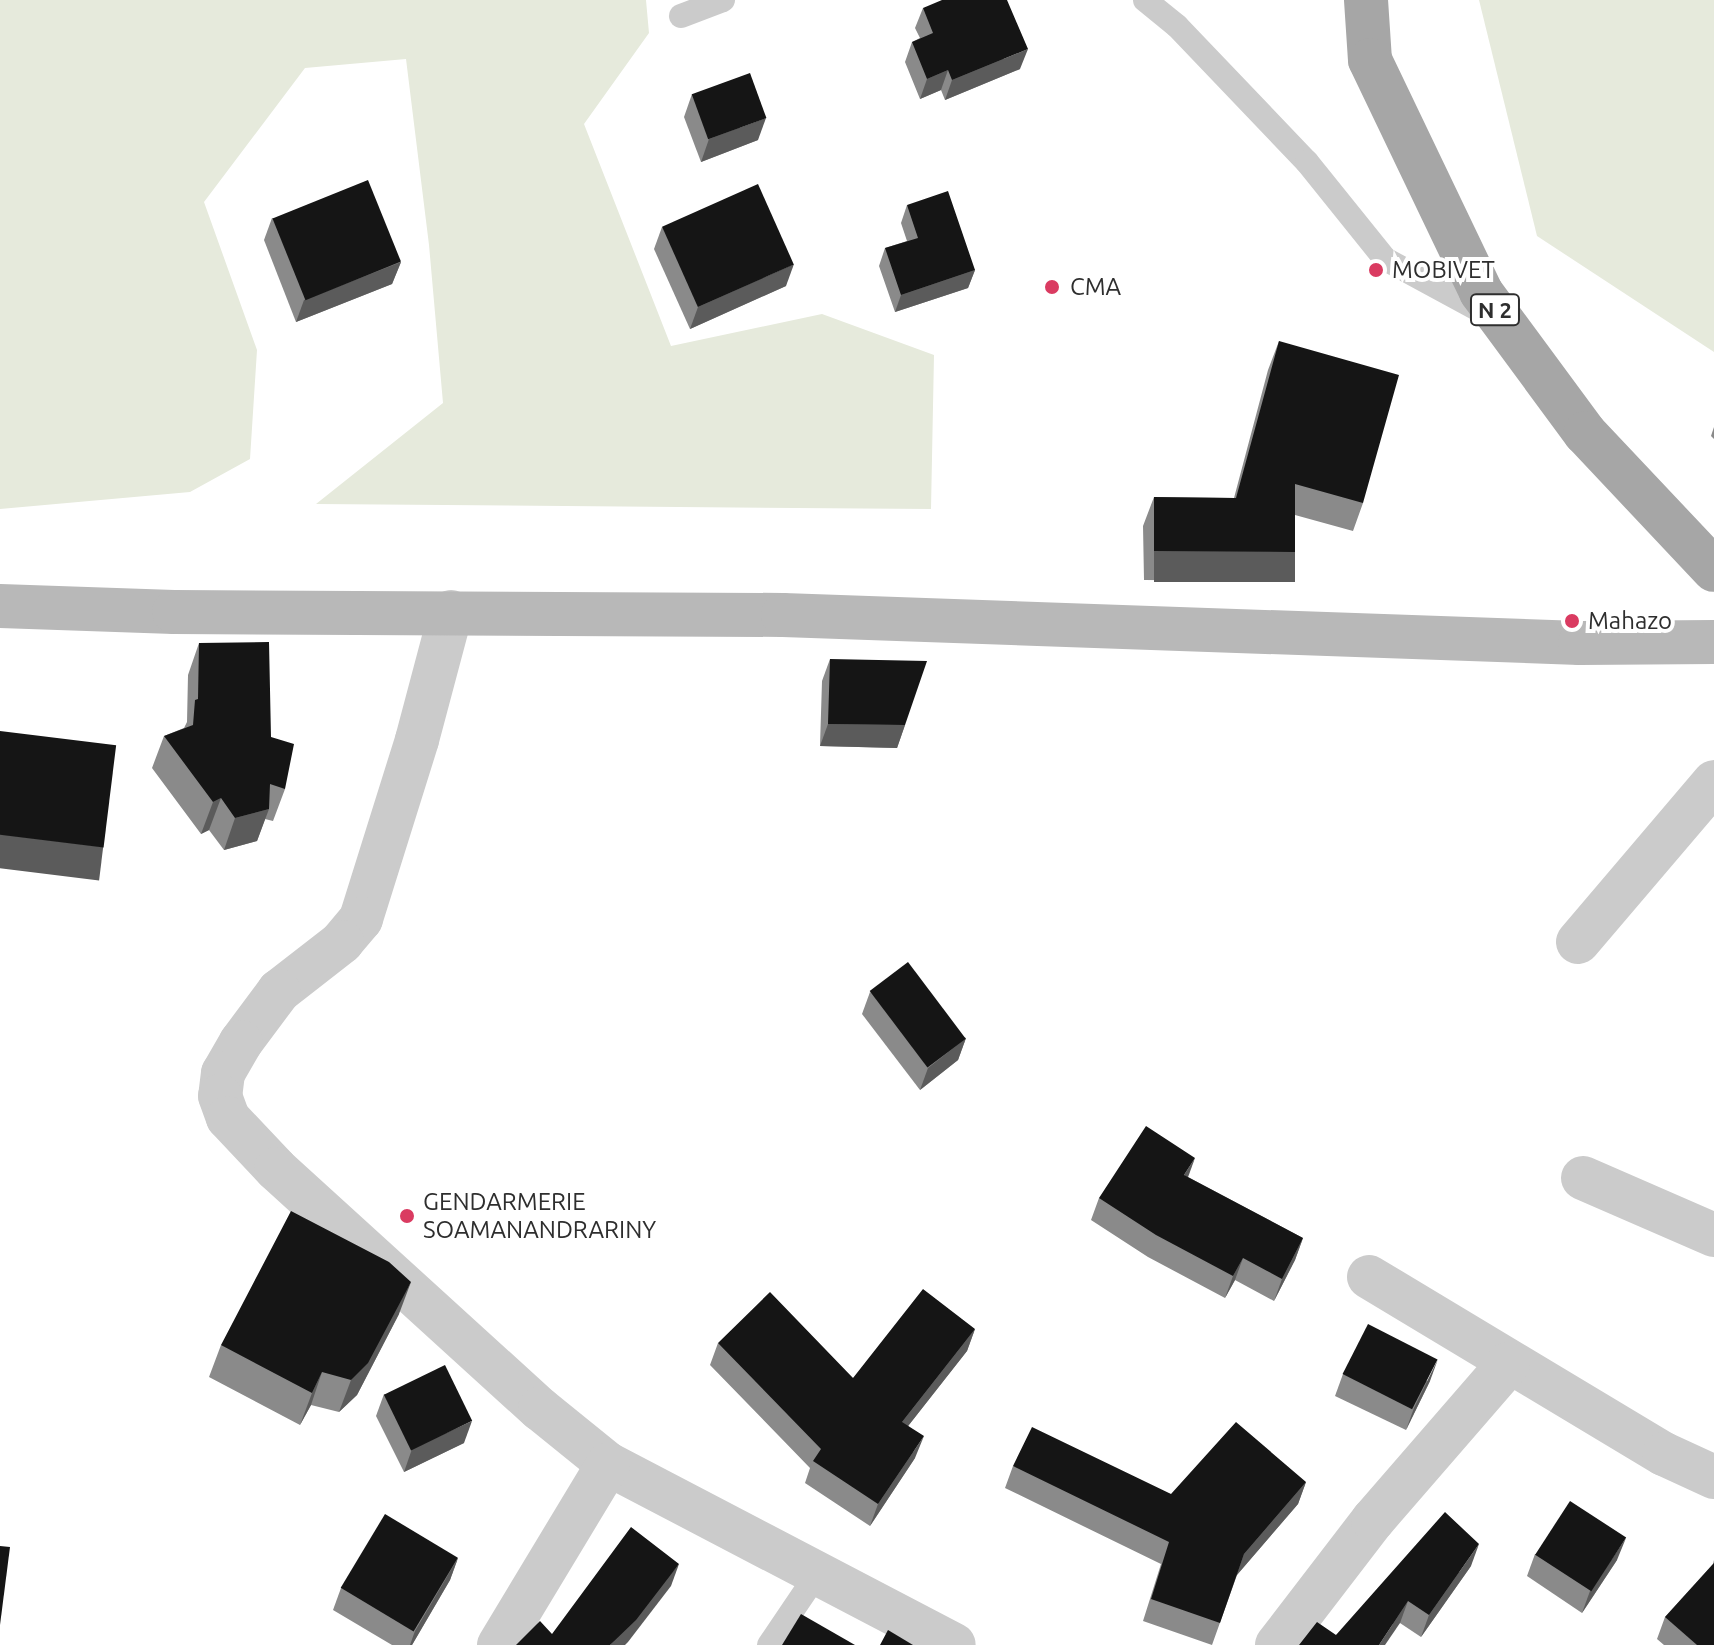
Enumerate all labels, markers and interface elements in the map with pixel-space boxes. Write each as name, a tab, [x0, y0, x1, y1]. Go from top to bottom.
place label: MOBIVET	[1392, 256, 1495, 284]
marker: MOBIVET	[1367, 261, 1385, 279]
place label: CMA	[1070, 273, 1121, 301]
marker: CMA	[1041, 276, 1063, 298]
road number: N 2	[1469, 292, 1521, 328]
place label: Mahazo	[1588, 607, 1672, 635]
marker: Mahazo	[1563, 612, 1581, 630]
place label: GENDARMERIE SOAMANANDRARINY	[423, 1188, 656, 1244]
marker: GENDARMERIE SOAMANANDRARINY	[398, 1207, 416, 1225]

